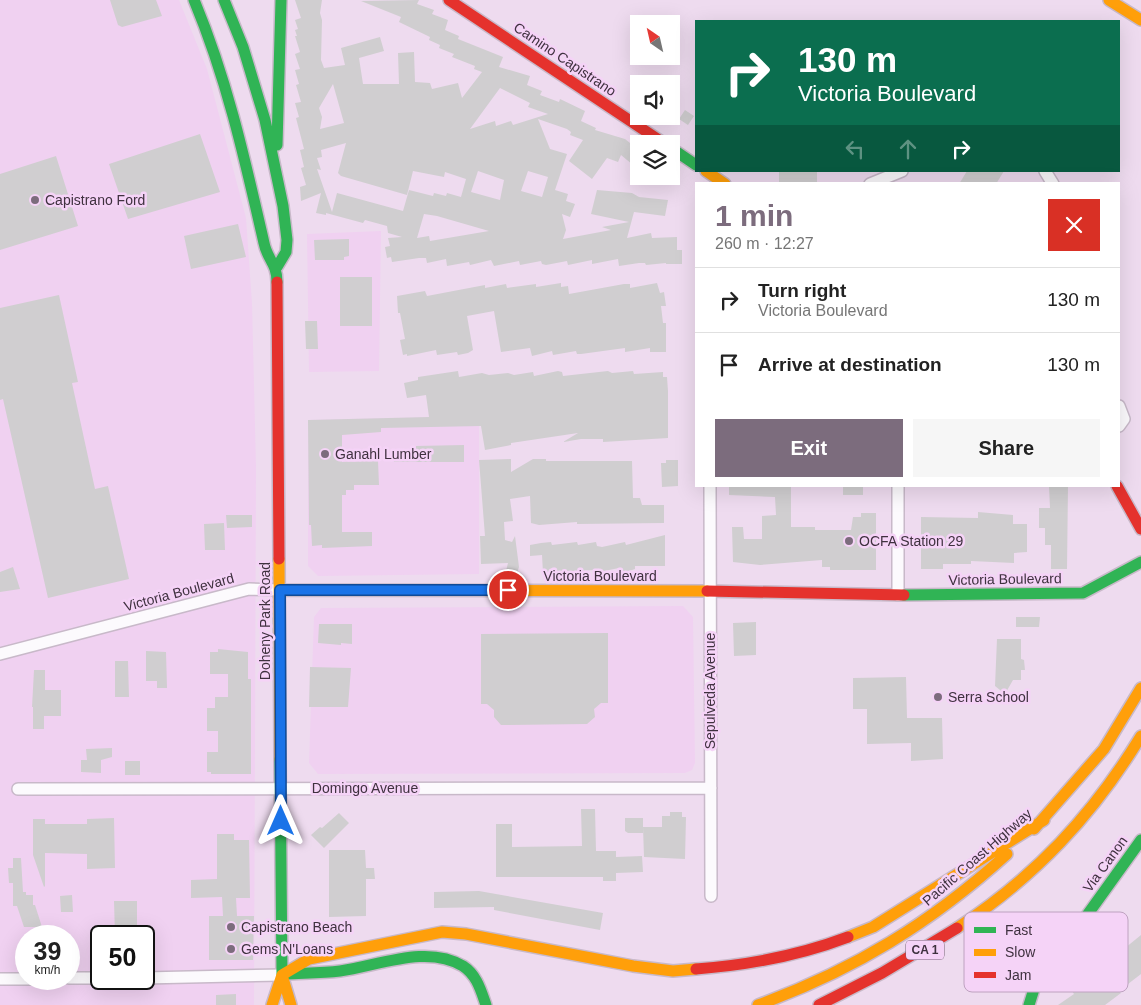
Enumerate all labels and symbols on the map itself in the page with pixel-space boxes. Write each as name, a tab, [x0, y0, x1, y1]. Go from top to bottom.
north arrow	[630, 15, 680, 65]
street label: Camino Capistrano	[511, 19, 619, 99]
place label: Capistrano Ford	[45, 192, 145, 208]
marker: Capistrano Ford	[29, 194, 41, 206]
place label: Ganahl Lumber	[335, 446, 432, 462]
marker: Ganahl Lumber	[319, 448, 331, 460]
place label: OCFA Station 29	[859, 533, 963, 549]
marker: OCFA Station 29	[843, 535, 855, 547]
street label: Doheny Park Road	[257, 562, 273, 680]
street label: Victoria Boulevard	[543, 568, 657, 584]
pin	[487, 569, 529, 611]
street label: Victoria Boulevard	[122, 570, 236, 614]
street label: Victoria Boulevard	[948, 570, 1062, 588]
street label: Sepulveda Avenue	[702, 633, 718, 749]
place label: Serra School	[948, 689, 1029, 705]
marker: Serra School	[932, 691, 944, 703]
street label: Domingo Avenue	[312, 780, 418, 796]
position arrow	[254, 794, 306, 846]
street label: Pacific Coast Highway	[919, 805, 1035, 909]
street label: Via Canon	[1079, 833, 1131, 895]
legend	[964, 912, 1128, 992]
place label: Capistrano Beach	[241, 919, 352, 935]
marker: Capistrano Beach	[225, 921, 237, 933]
text: Fast	[1005, 922, 1032, 938]
speed limit sign: 50	[90, 925, 155, 990]
road number: CA 1	[906, 940, 944, 960]
place label: Gems N'Loans	[241, 941, 333, 957]
marker: Gems N'Loans	[225, 943, 237, 955]
text: Slow	[1005, 944, 1036, 960]
text: Jam	[1005, 967, 1031, 983]

